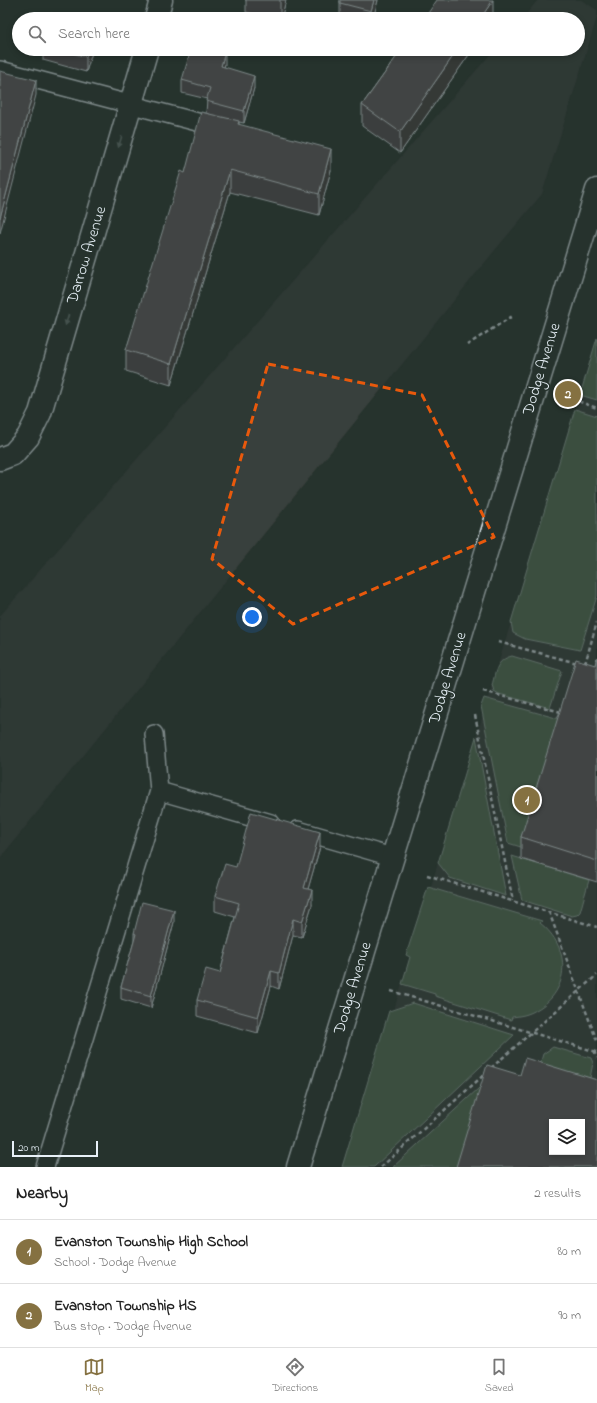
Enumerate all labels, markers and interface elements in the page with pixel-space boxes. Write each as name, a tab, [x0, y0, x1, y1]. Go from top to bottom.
search box	[12, 12, 585, 56]
icon: search	[26, 23, 48, 45]
text: Search here	[58, 23, 130, 45]
one-way arrow	[117, 136, 123, 148]
street label: Darrow Avenue	[60, 202, 113, 308]
one-way arrow	[64, 315, 70, 327]
street label: Dodge Avenue	[516, 319, 568, 419]
pin: 2	[555, 379, 581, 409]
your location	[242, 607, 262, 627]
street label: Dodge Avenue	[422, 628, 474, 728]
pin: 1	[514, 785, 540, 815]
street label: Dodge Avenue	[327, 938, 379, 1038]
map controls	[549, 1119, 585, 1155]
button: layers	[549, 1119, 585, 1155]
scale bar	[12, 1139, 98, 1158]
text: 20 m	[18, 1140, 40, 1156]
text: Nearby	[16, 1181, 68, 1206]
text: 2 results	[534, 1184, 581, 1203]
text: Evanston Township High School	[54, 1231, 248, 1253]
text: 1	[27, 1242, 31, 1261]
text: 80 m	[557, 1242, 581, 1261]
text: School · Dodge Avenue	[54, 1253, 176, 1272]
text: Evanston Township HS	[54, 1295, 197, 1317]
text: 2	[26, 1306, 32, 1325]
text: 90 m	[558, 1306, 581, 1325]
text: Bus stop · Dodge Avenue	[54, 1317, 192, 1336]
tab: Map	[83, 1356, 105, 1396]
tab: Directions	[272, 1356, 318, 1396]
tab: Saved	[485, 1356, 514, 1396]

